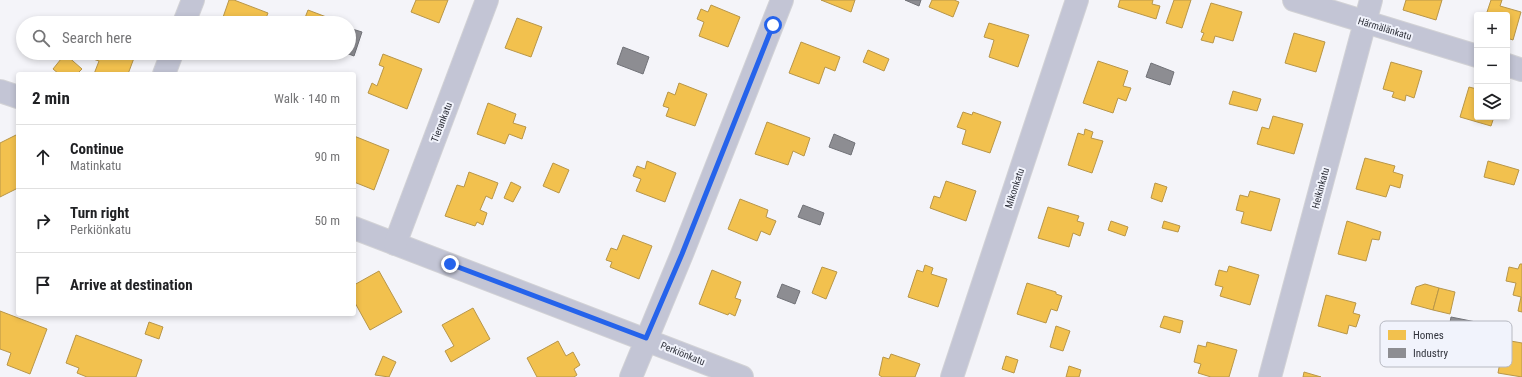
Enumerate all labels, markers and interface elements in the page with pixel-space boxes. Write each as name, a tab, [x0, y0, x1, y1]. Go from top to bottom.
map controls	[1474, 12, 1510, 120]
button: +	[1474, 12, 1510, 48]
street label: Härmälänkatu	[1357, 15, 1413, 42]
search box	[16, 16, 356, 60]
route start	[764, 16, 782, 34]
icon: search	[30, 27, 52, 49]
text: Search here	[62, 29, 132, 47]
button: −	[1474, 48, 1510, 84]
button: layers	[1474, 84, 1510, 120]
text: 2 min	[32, 88, 70, 108]
text: Walk · 140 m	[274, 91, 340, 106]
street label: Tierankatu	[429, 101, 454, 144]
text: Continue	[70, 140, 124, 158]
icon: ahead	[32, 146, 54, 168]
text: 90 m	[314, 149, 340, 164]
text: Matinkatu	[70, 158, 121, 173]
street label: Heikinkatu	[1310, 166, 1331, 210]
street label: Mikonkatu	[1003, 167, 1026, 209]
text: Turn right	[70, 204, 129, 222]
icon: right	[32, 210, 54, 232]
text: 50 m	[314, 213, 340, 228]
text: Perkiönkatu	[70, 222, 131, 237]
route end	[441, 255, 459, 273]
icon: arrive	[32, 274, 54, 296]
text: Arrive at destination	[70, 276, 193, 294]
legend	[1380, 321, 1512, 367]
text: Homes	[1413, 329, 1444, 342]
street label: Perkiönkatu	[659, 340, 707, 367]
text: Industry	[1413, 347, 1449, 360]

